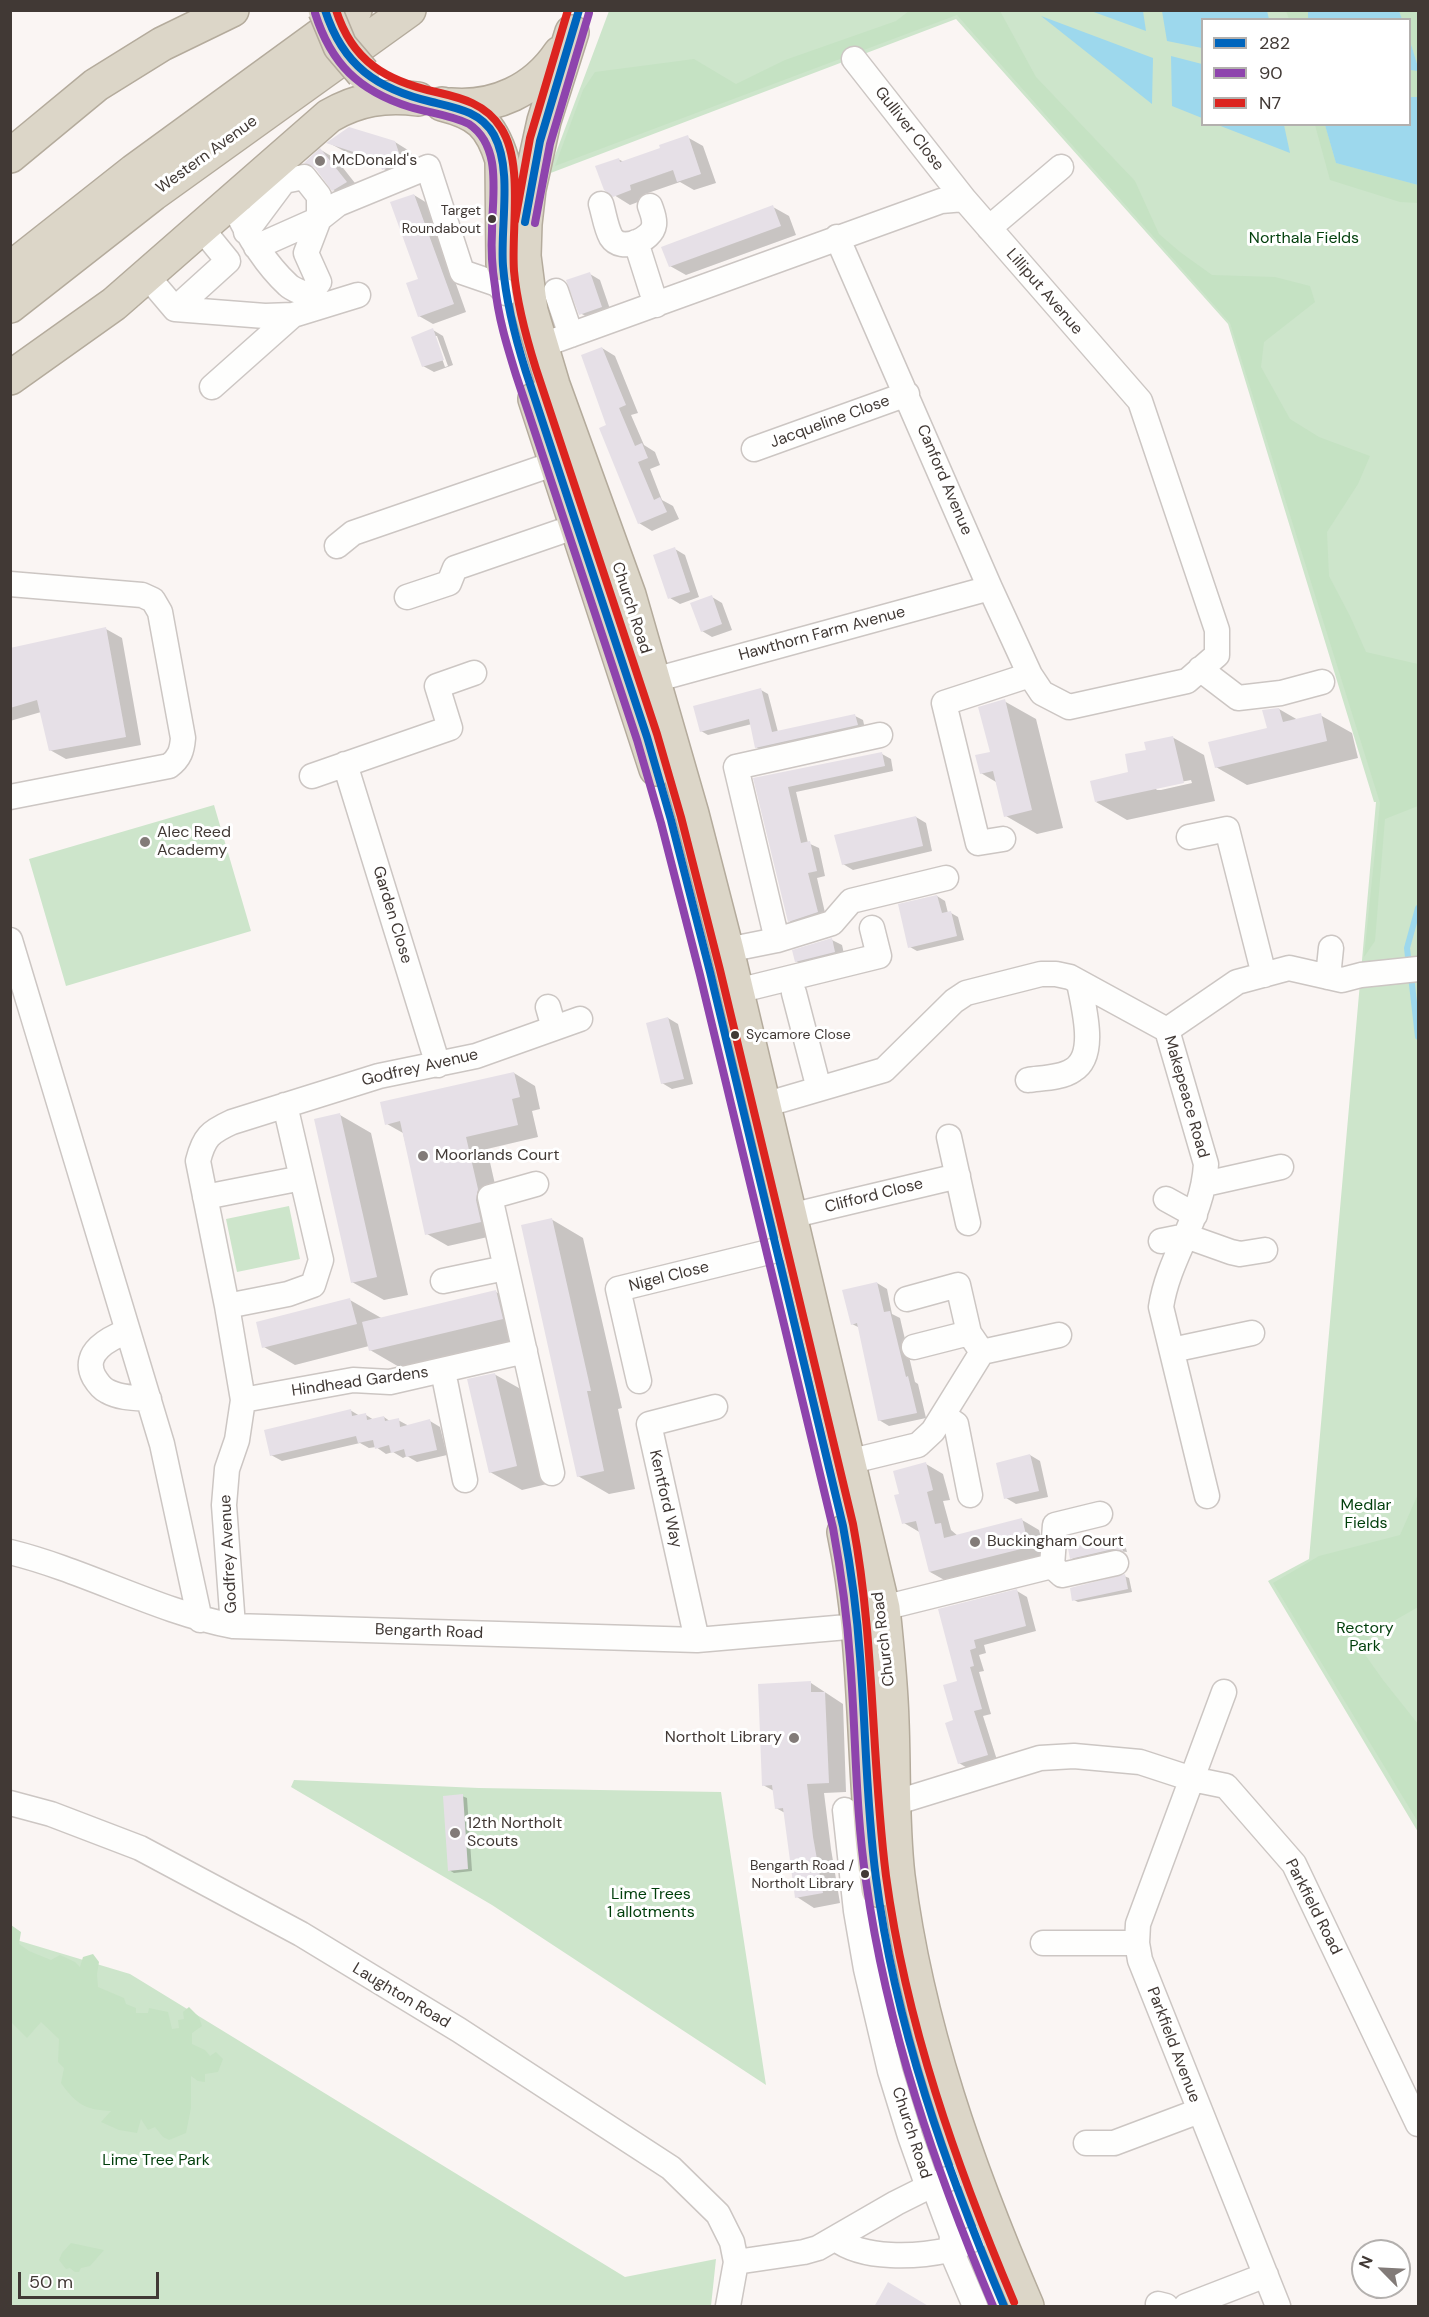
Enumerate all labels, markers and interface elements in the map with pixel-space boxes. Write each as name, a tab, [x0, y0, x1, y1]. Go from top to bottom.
legend	[1201, 18, 1411, 126]
text: 282	[1259, 31, 1290, 55]
text: 90	[1259, 61, 1283, 85]
street label: Gulliver Close	[870, 83, 948, 175]
text: N7	[1259, 91, 1281, 115]
street label: Western Avenue	[153, 112, 261, 198]
place label: McDonald's	[332, 151, 417, 171]
marker: McDonald's	[313, 154, 327, 168]
place label: Target Roundabout	[402, 203, 481, 236]
marker: Target Roundabout	[486, 213, 498, 225]
park label: Northala Fields	[1249, 229, 1359, 249]
street label: Lilliput Avenue	[1002, 245, 1086, 339]
street label: Jacqueline Close	[768, 391, 892, 453]
street label: Canford Avenue	[912, 422, 976, 538]
street label: Church Road	[607, 560, 655, 656]
street label: Hawthorn Farm Avenue	[737, 603, 907, 665]
place label: Alec Reed Academy	[157, 823, 231, 861]
marker: Alec Reed Academy	[138, 835, 152, 849]
street label: Garden Close	[368, 864, 416, 966]
place label: Sycamore Close	[746, 1027, 851, 1043]
marker: Sycamore Close	[729, 1029, 741, 1041]
street label: Makepeace Road	[1159, 1034, 1213, 1160]
street label: Godfrey Avenue	[360, 1045, 480, 1091]
place label: Moorlands Court	[435, 1146, 559, 1166]
marker: Moorlands Court	[416, 1149, 430, 1163]
street label: Clifford Close	[823, 1175, 925, 1217]
street label: Nigel Close	[627, 1258, 711, 1296]
street label: Hindhead Gardens	[290, 1363, 430, 1401]
street label: Kentford Way	[644, 1448, 686, 1550]
street label: Godfrey Avenue	[216, 1494, 242, 1614]
park label: Medlar Fields	[1341, 1496, 1391, 1534]
place label: Buckingham Court	[987, 1532, 1124, 1552]
marker: Buckingham Court	[968, 1535, 982, 1549]
street label: Church Road	[869, 1591, 899, 1687]
park label: Rectory Park	[1336, 1619, 1394, 1657]
street label: Bengarth Road	[374, 1621, 484, 1643]
place label: Northolt Library	[665, 1728, 782, 1748]
marker: Northolt Library	[787, 1731, 801, 1745]
place label: 12th Northolt Scouts	[467, 1814, 562, 1852]
marker: 12th Northolt Scouts	[448, 1826, 462, 1840]
street label: Parkfield Road	[1281, 1856, 1345, 1958]
place label: Bengarth Road / Northolt Library	[750, 1858, 854, 1890]
marker: Bengarth Road / Northolt Library	[859, 1868, 871, 1880]
park label: Lime Trees 1 allotments	[607, 1885, 695, 1923]
street label: Laughton Road	[349, 1959, 453, 2033]
street label: Parkfield Avenue	[1142, 1985, 1204, 2105]
street label: Church Road	[887, 2085, 935, 2181]
park label: Lime Tree Park	[102, 2151, 210, 2171]
north arrow	[1351, 2239, 1411, 2299]
text: N	[1354, 2253, 1378, 2272]
scale bar	[21, 2260, 162, 2298]
text: 50 m	[29, 2270, 73, 2294]

